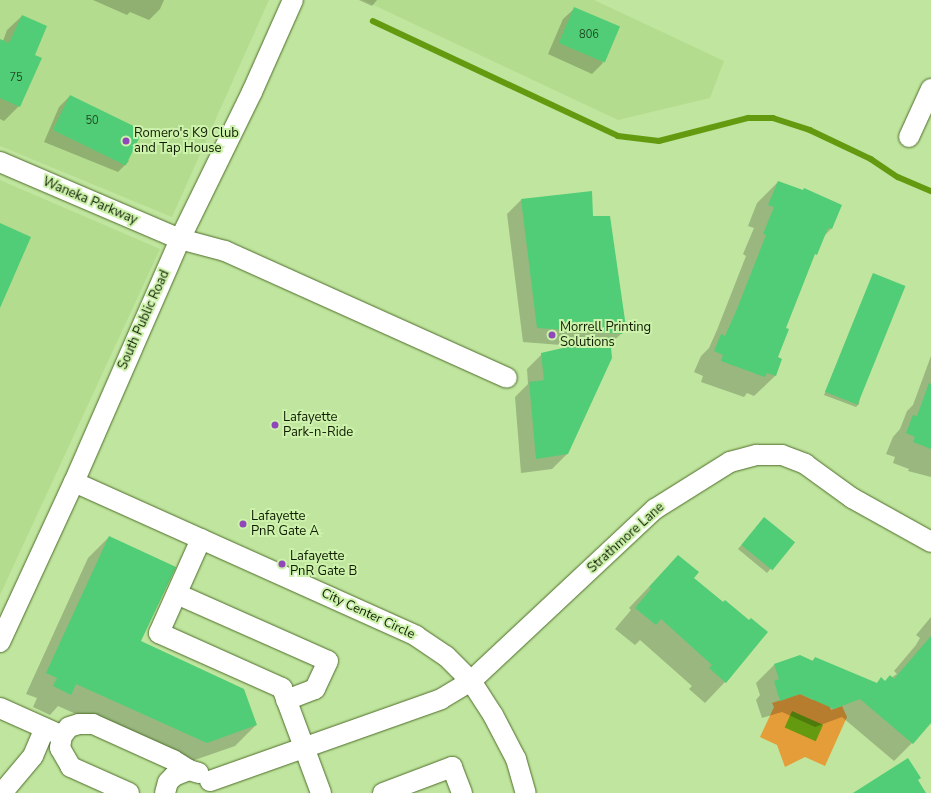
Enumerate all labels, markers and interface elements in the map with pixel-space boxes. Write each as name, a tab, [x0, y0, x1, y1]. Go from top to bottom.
house number: 806	[579, 28, 599, 42]
house number: 75	[9, 71, 23, 85]
house number: 50	[85, 114, 99, 128]
place label: Romero's K9 Club and Tap House	[134, 126, 239, 157]
marker: Romero's K9 Club and Tap House	[121, 136, 131, 146]
street label: Waneka Parkway	[40, 174, 140, 228]
street label: South Public Road	[115, 268, 173, 372]
place label: Morrell Printing Solutions	[560, 320, 651, 351]
marker: Morrell Printing Solutions	[547, 330, 557, 340]
place label: Lafayette Park-n-Ride	[283, 410, 353, 441]
marker: Lafayette Park-n-Ride	[270, 420, 280, 430]
street label: Strathmore Lane	[585, 500, 667, 576]
place label: Lafayette PnR Gate A	[251, 509, 319, 540]
marker: Lafayette PnR Gate A	[238, 519, 248, 529]
place label: Lafayette PnR Gate B	[290, 549, 357, 580]
marker: Lafayette PnR Gate B	[277, 559, 287, 569]
street label: City Center Circle	[319, 585, 417, 643]

